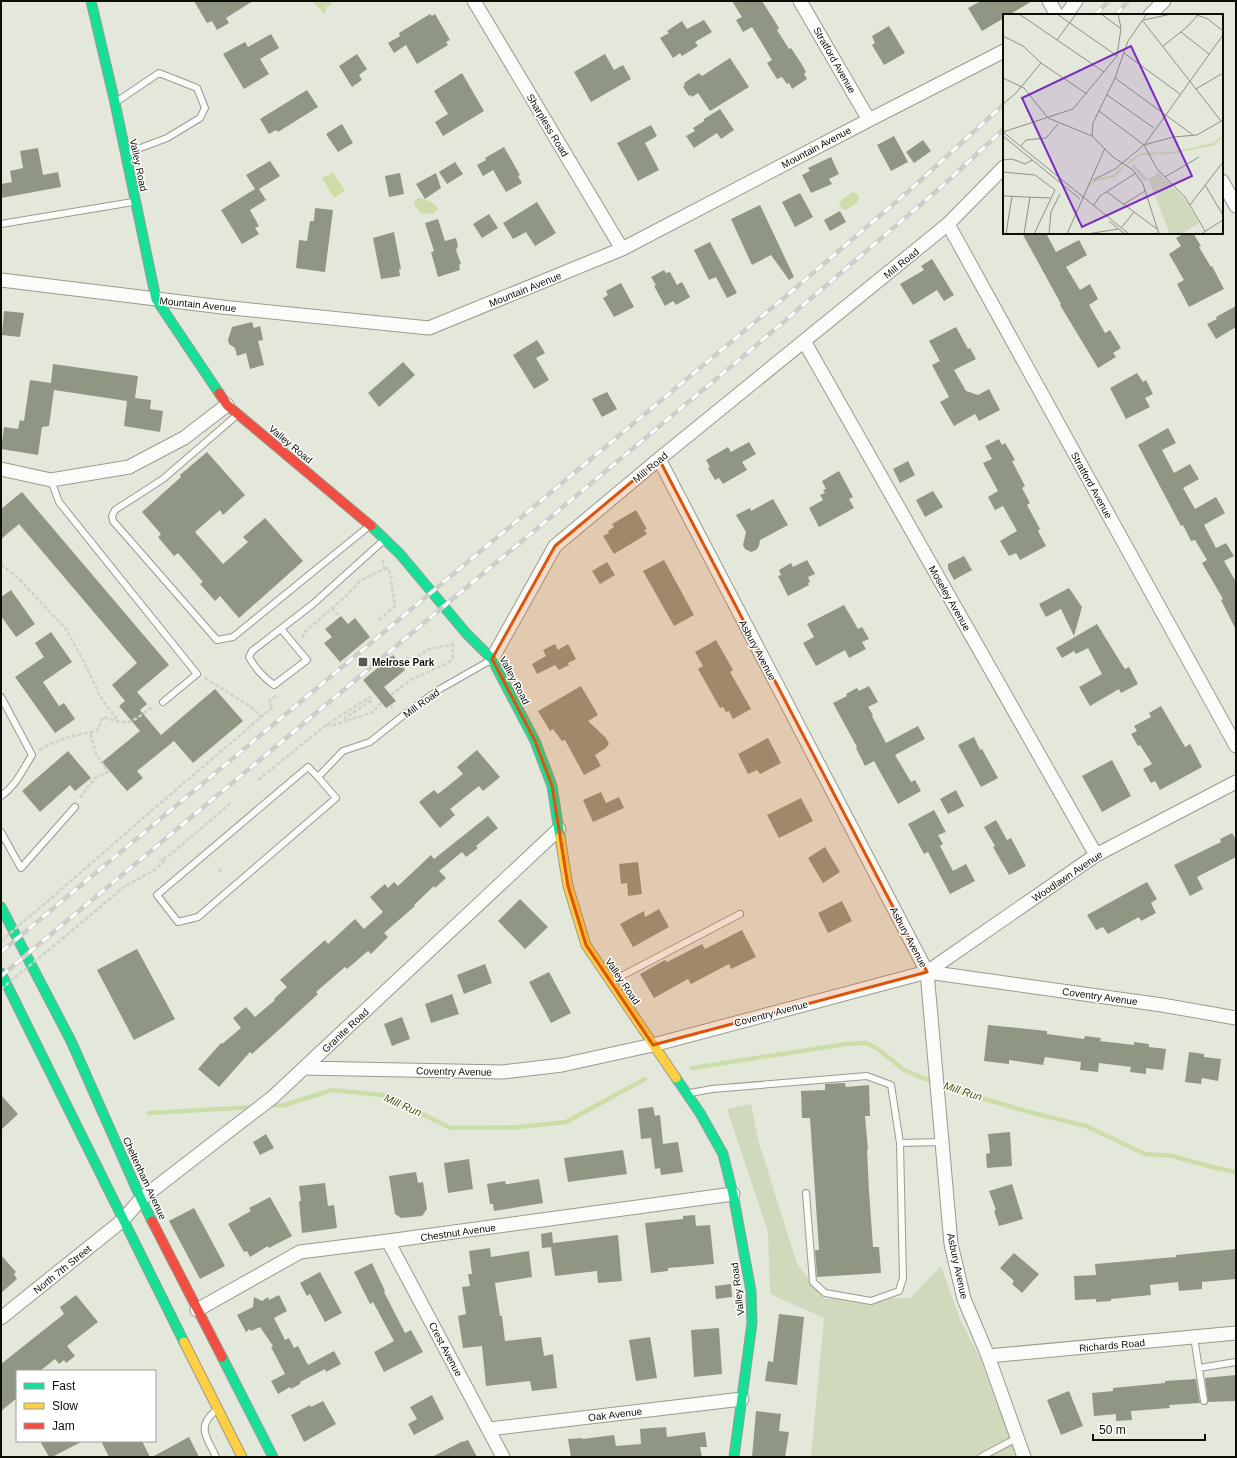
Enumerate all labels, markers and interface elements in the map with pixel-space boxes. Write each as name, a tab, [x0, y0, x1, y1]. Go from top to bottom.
inset map	[1003, 14, 1223, 234]
street label: Stratford Avenue	[811, 25, 858, 96]
street label: Sharpless Road	[525, 92, 571, 159]
street label: Mountain Avenue	[780, 124, 853, 170]
street label: Valley Road	[128, 138, 149, 192]
street label: Mill Road	[882, 246, 921, 281]
street label: Mountain Avenue	[487, 270, 563, 309]
street label: Mountain Avenue	[159, 295, 237, 314]
street label: Valley Road	[267, 423, 315, 466]
street label: Mill Road	[631, 450, 670, 485]
street label: Stratford Avenue	[1069, 450, 1115, 521]
street label: Moseley Avenue	[927, 564, 973, 633]
street label: Asbury Avenue	[737, 618, 778, 683]
street label: Valley Road	[497, 654, 532, 706]
marker: Melrose Park	[357, 656, 369, 668]
place label: Melrose Park	[372, 657, 435, 668]
street label: Mill Road	[401, 687, 441, 720]
street label: Woodlawn Avenue	[1030, 849, 1105, 904]
street label: Asbury Avenue	[888, 905, 929, 970]
street label: Valley Road	[603, 956, 642, 1006]
street label: Coventry Avenue	[1062, 986, 1139, 1007]
street label: Coventry Avenue	[733, 998, 810, 1029]
street label: Granite Road	[320, 1006, 371, 1055]
street label: Coventry Avenue	[416, 1065, 493, 1078]
water label: Mill Run	[942, 1079, 984, 1103]
water label: Mill Run	[382, 1091, 424, 1119]
street label: Cheltenham Avenue	[121, 1135, 169, 1222]
street label: Chestnut Avenue	[420, 1222, 497, 1243]
street label: Asbury Avenue	[945, 1232, 970, 1300]
street label: North 7th Street	[31, 1243, 93, 1296]
street label: Valley Road	[729, 1262, 746, 1316]
street label: Crest Avenue	[427, 1320, 465, 1379]
street label: Richards Road	[1079, 1337, 1145, 1354]
legend	[16, 1370, 156, 1442]
text: Fast	[52, 1379, 76, 1393]
text: Slow	[52, 1399, 78, 1413]
street label: Oak Avenue	[587, 1406, 643, 1423]
scale bar	[1093, 1416, 1205, 1442]
text: Jam	[52, 1419, 75, 1433]
text: 50 m	[1099, 1423, 1126, 1437]

